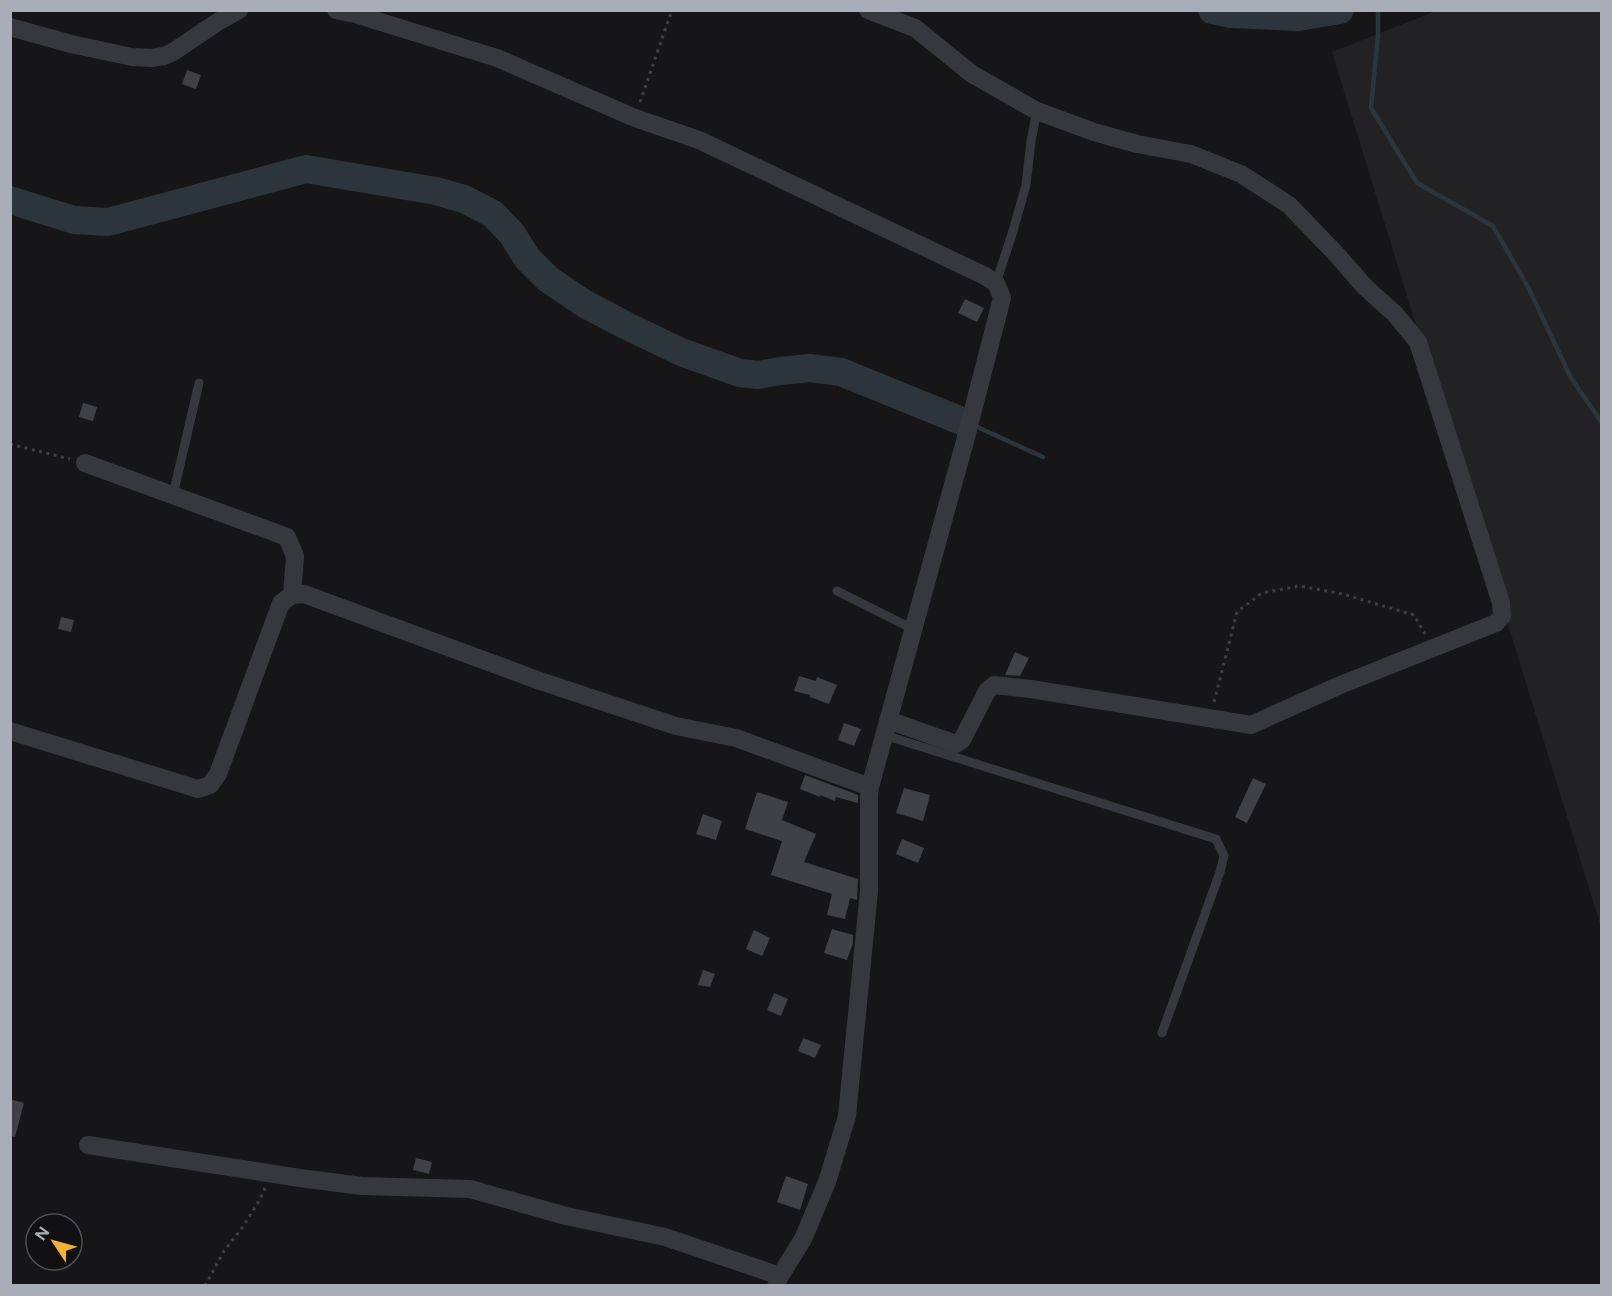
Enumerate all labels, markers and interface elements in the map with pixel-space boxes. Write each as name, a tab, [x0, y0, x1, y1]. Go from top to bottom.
north arrow	[24, 1212, 84, 1272]
text: N	[31, 1223, 54, 1244]

